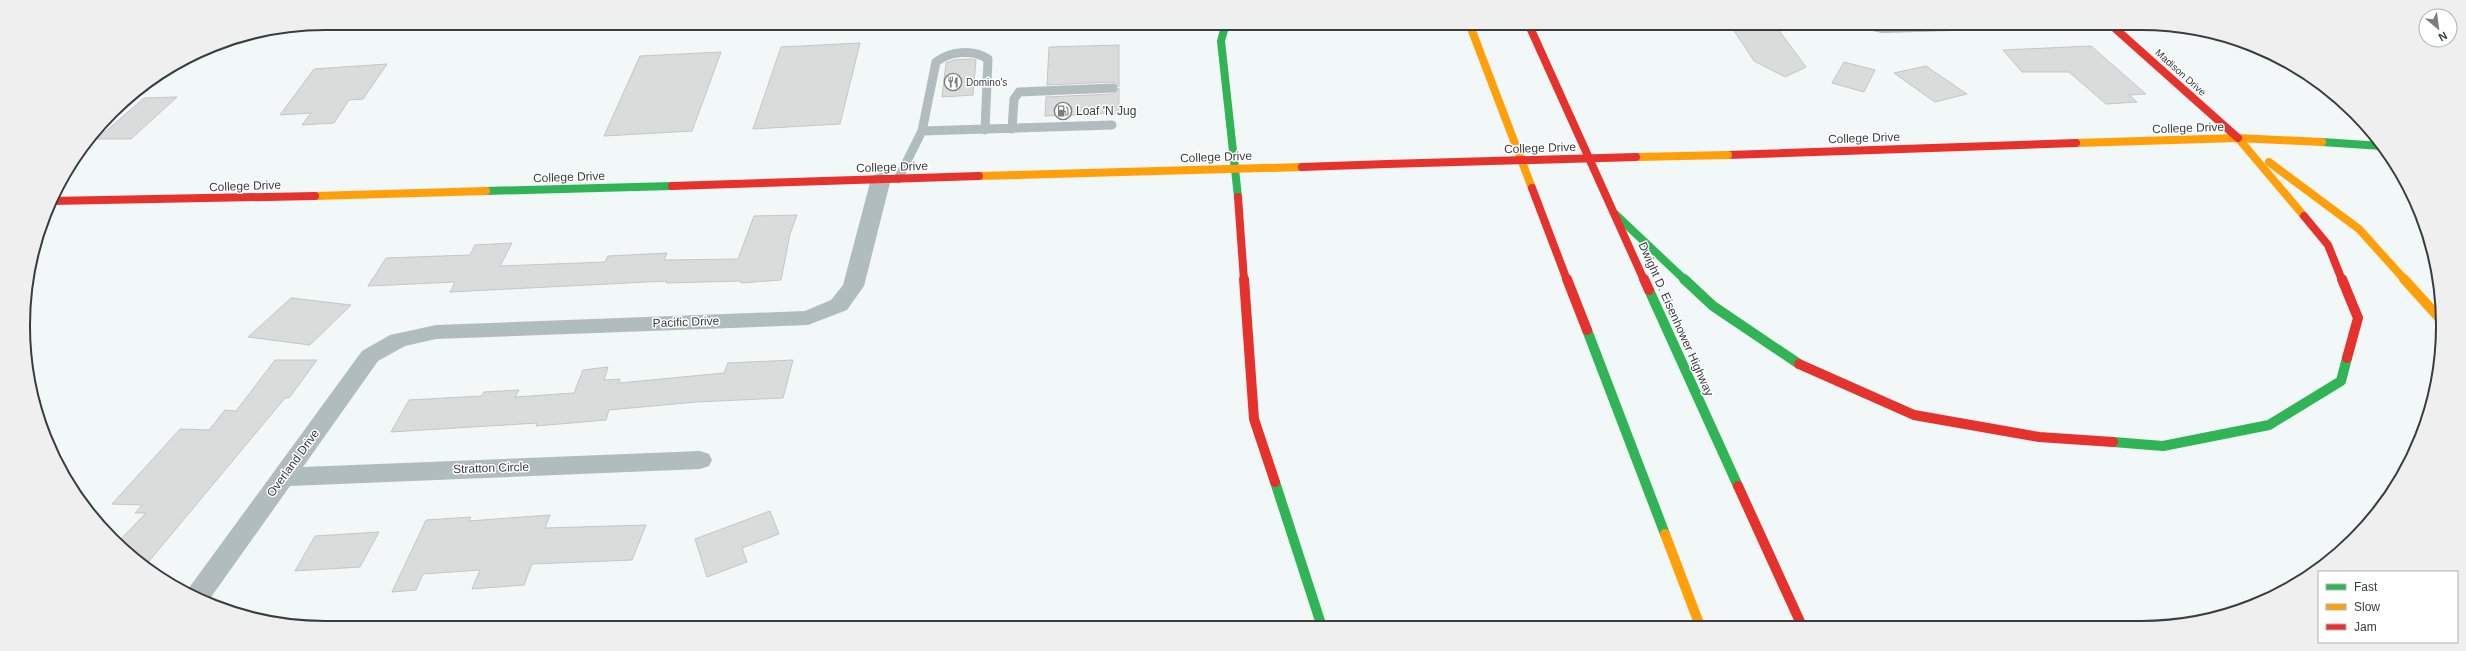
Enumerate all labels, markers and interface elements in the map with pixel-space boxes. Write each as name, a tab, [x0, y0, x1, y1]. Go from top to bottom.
north arrow	[2418, 8, 2458, 48]
text: N	[2436, 30, 2449, 44]
street label: Madison Drive	[2153, 47, 2208, 98]
restaurant icon: Domino's	[943, 72, 963, 92]
place label: Domino's	[966, 77, 1007, 88]
fuel station icon: Loaf 'N Jug	[1053, 101, 1073, 121]
place label: Loaf 'N Jug	[1076, 104, 1136, 118]
street label: College Drive	[2152, 120, 2225, 136]
street label: College Drive	[1828, 130, 1901, 146]
street label: College Drive	[1504, 140, 1577, 156]
street label: College Drive	[1180, 149, 1253, 165]
street label: College Drive	[856, 159, 929, 175]
street label: College Drive	[533, 169, 606, 185]
street label: College Drive	[209, 178, 282, 194]
street label: Dwight D. Eisenhower Highway	[1636, 240, 1716, 398]
street label: Pacific Drive	[652, 314, 720, 330]
street label: Overland Drive	[264, 426, 322, 499]
street label: Stratton Circle	[453, 460, 530, 476]
legend	[2318, 571, 2458, 643]
text: Fast	[2354, 580, 2378, 594]
text: Slow	[2354, 600, 2380, 614]
text: Jam	[2354, 620, 2377, 634]

